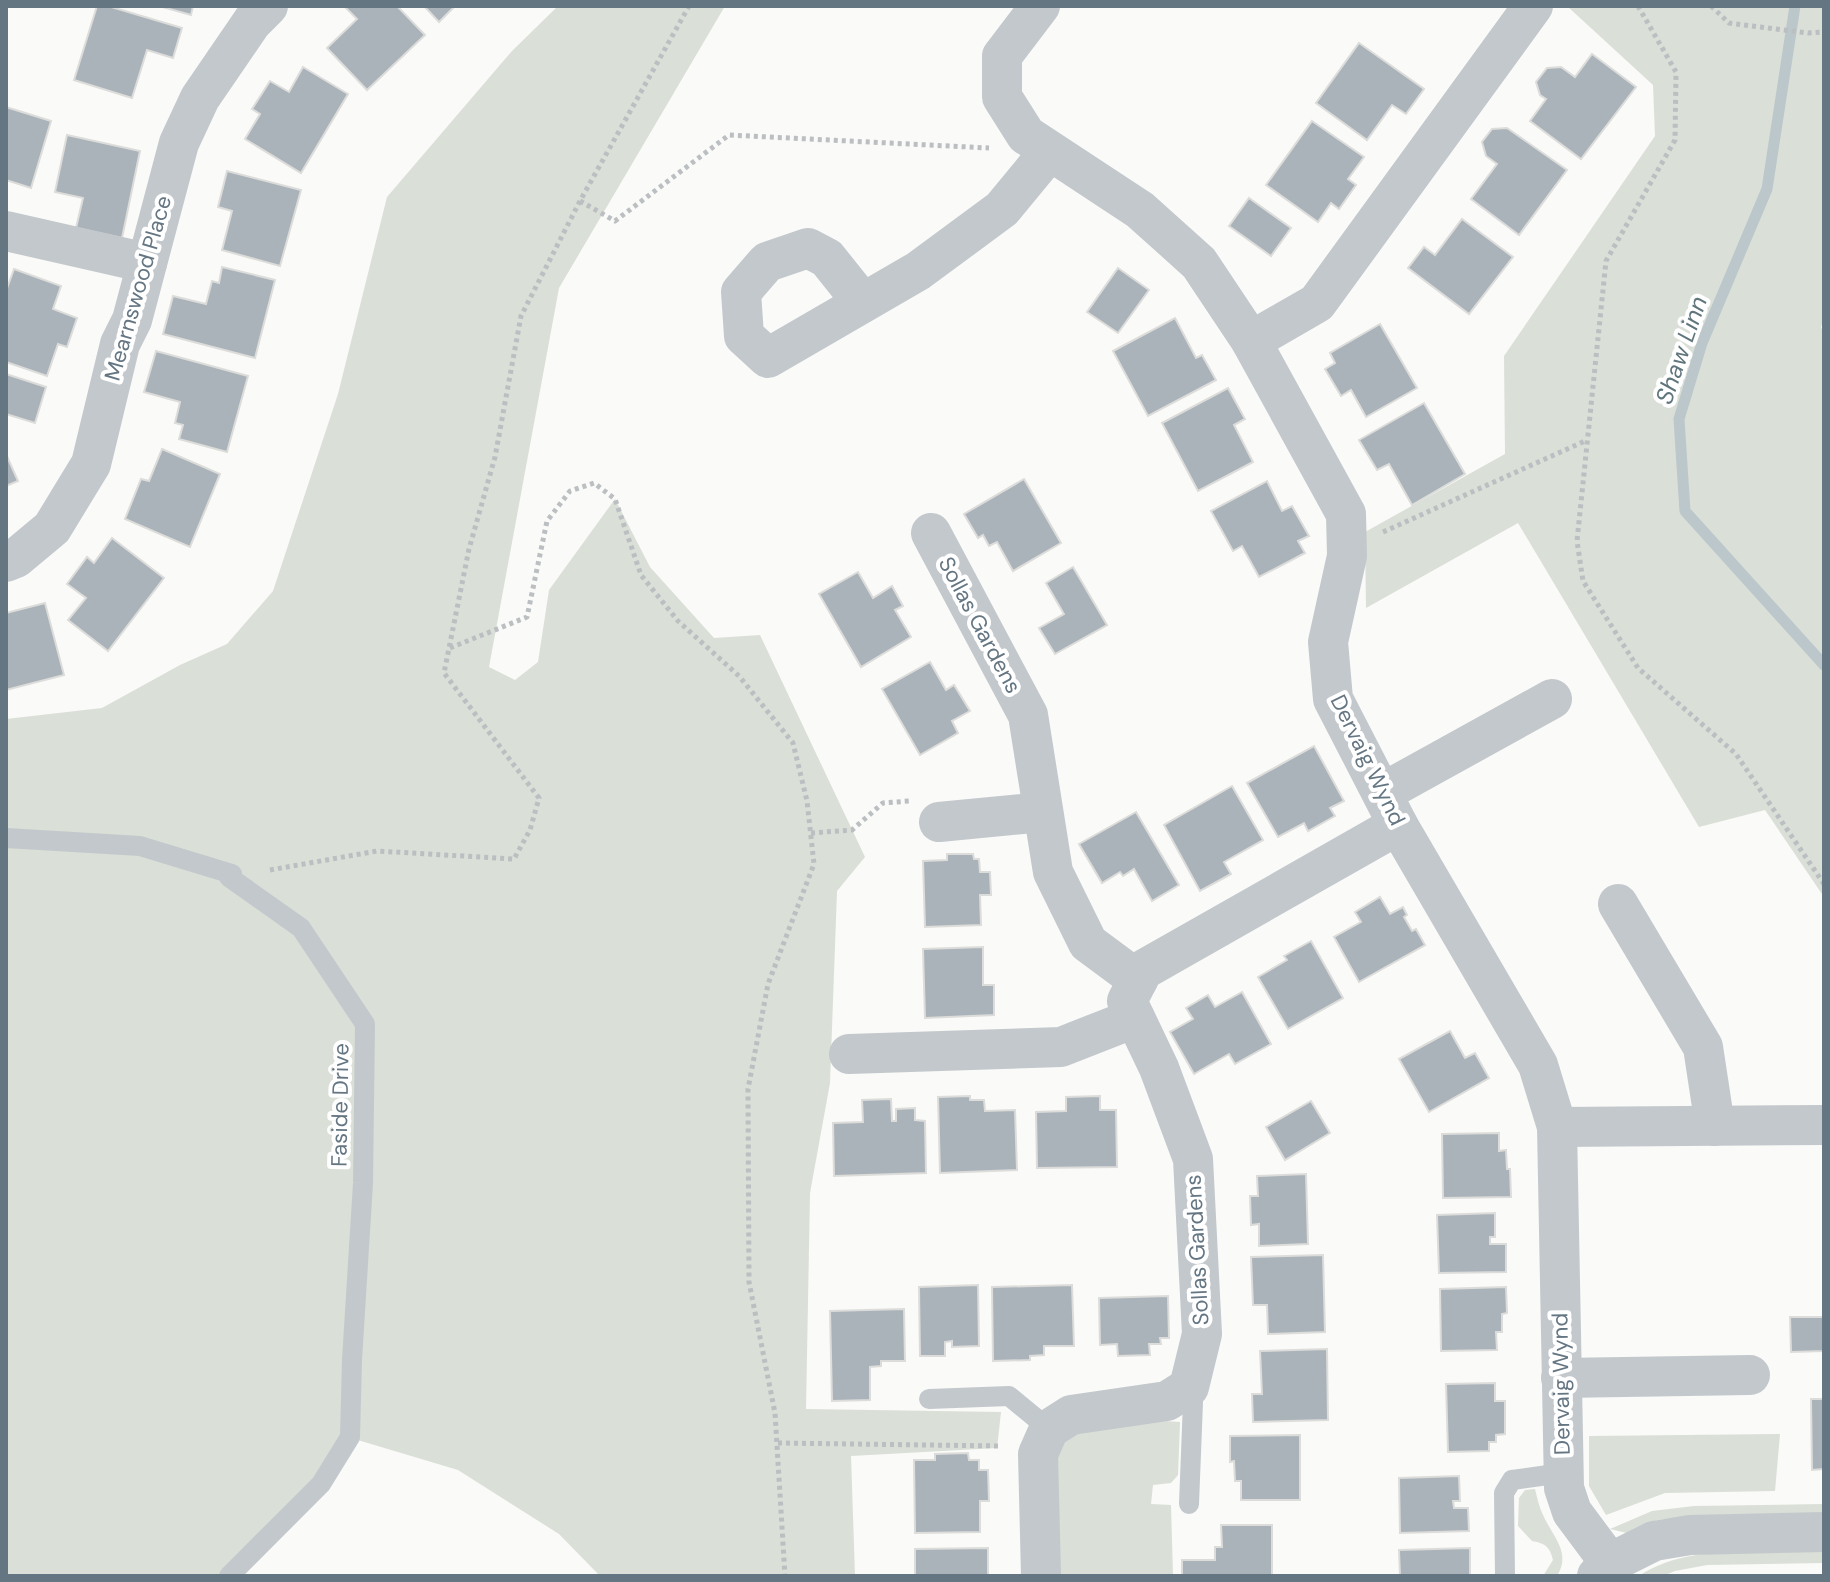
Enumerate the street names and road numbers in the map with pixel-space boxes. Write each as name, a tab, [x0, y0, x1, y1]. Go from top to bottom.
street label: Mearnswood Place	[98, 192, 178, 384]
street label: Sollas Gardens	[932, 552, 1028, 698]
street label: Dervaig Wynd	[1324, 690, 1412, 830]
street label: Faside Drive	[324, 1043, 356, 1167]
street label: Sollas Gardens	[1179, 1174, 1215, 1326]
street label: Dervaig Wynd	[1545, 1313, 1577, 1455]

